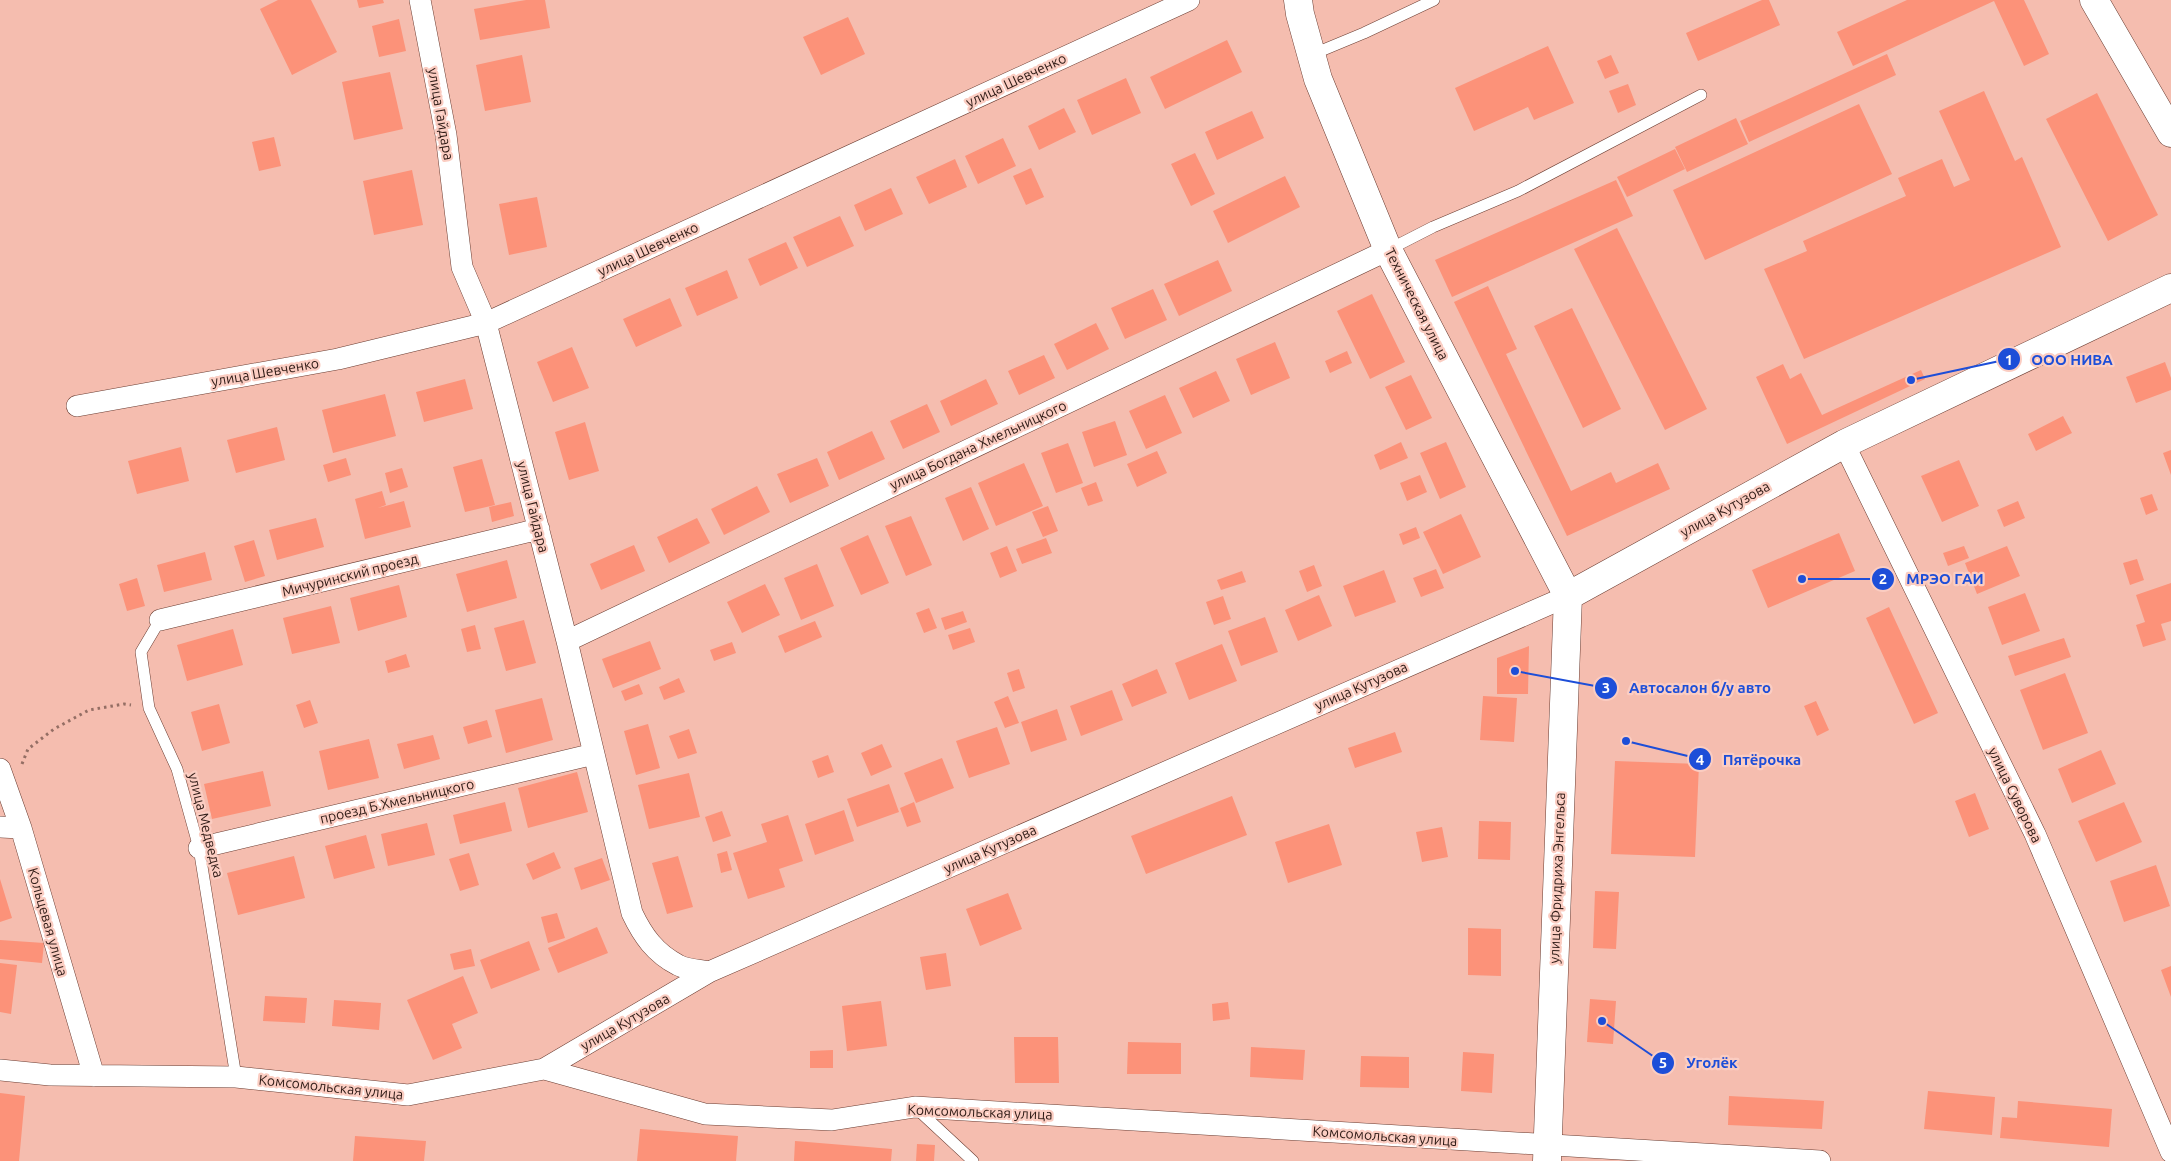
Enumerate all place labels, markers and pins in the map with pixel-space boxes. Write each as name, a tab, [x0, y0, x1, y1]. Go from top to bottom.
callout: ООО НИВА	[1996, 344, 2122, 374]
callout: МРЭО ГАИ	[1871, 564, 1993, 594]
callout: Автосалон б/у авто	[1594, 673, 1781, 703]
callout: Пятёрочка	[1688, 744, 1811, 774]
callout: Уголёк	[1651, 1048, 1747, 1078]

